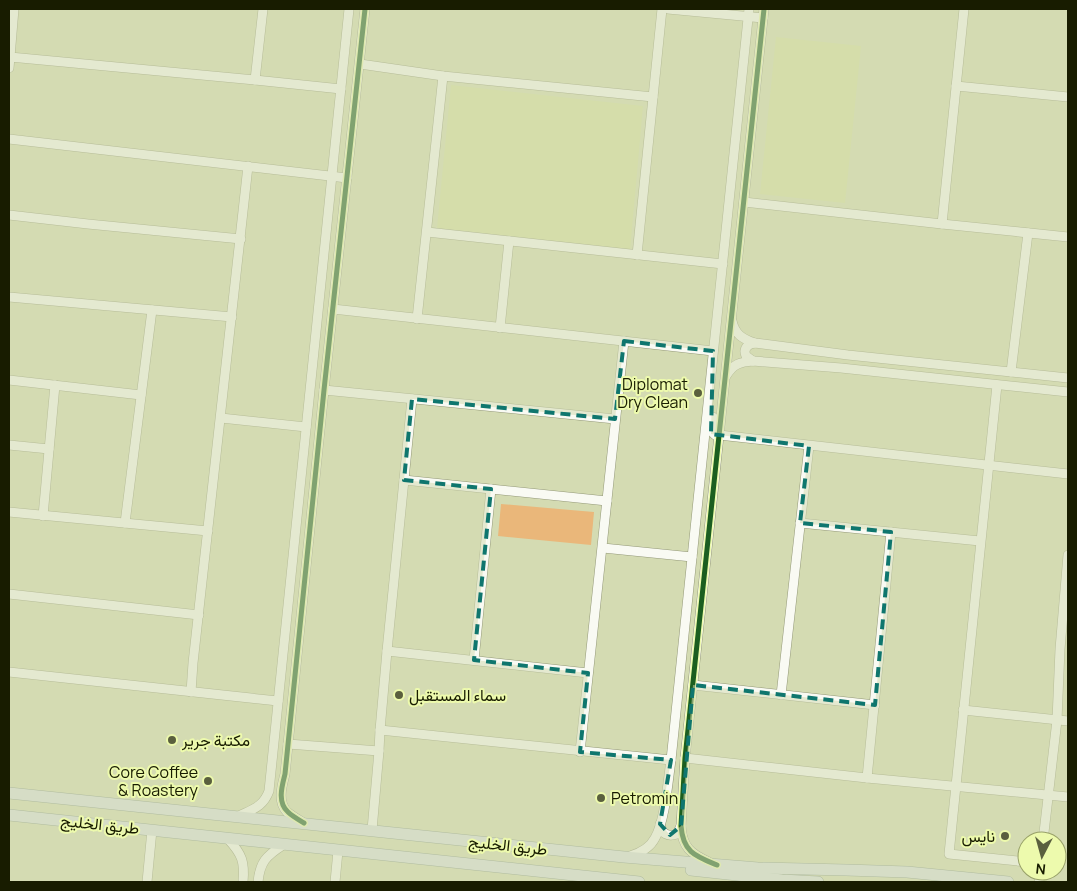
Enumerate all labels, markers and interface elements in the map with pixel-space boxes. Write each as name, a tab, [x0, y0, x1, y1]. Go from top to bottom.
place label: Diplomat Dry Clean	[617, 373, 688, 413]
marker: Diplomat Dry Clean	[692, 387, 704, 399]
place label: سماء المستقبل	[409, 684, 506, 706]
marker: سماء المستقبل	[393, 689, 405, 701]
place label: مكتبة جرير	[181, 729, 250, 751]
marker: مكتبة جرير	[166, 734, 178, 746]
place label: Core Coffee & Roastery	[109, 761, 199, 801]
marker: Core Coffee & Roastery	[202, 775, 214, 787]
place label: Petromin	[611, 787, 678, 809]
marker: Petromin	[595, 792, 607, 804]
street label: طريق الخليج	[59, 809, 140, 840]
place label: نايس	[961, 825, 995, 847]
street label: طريق الخليج	[467, 830, 548, 861]
marker: نايس	[999, 830, 1011, 842]
north arrow	[1017, 831, 1067, 881]
text: N	[1035, 859, 1047, 879]

